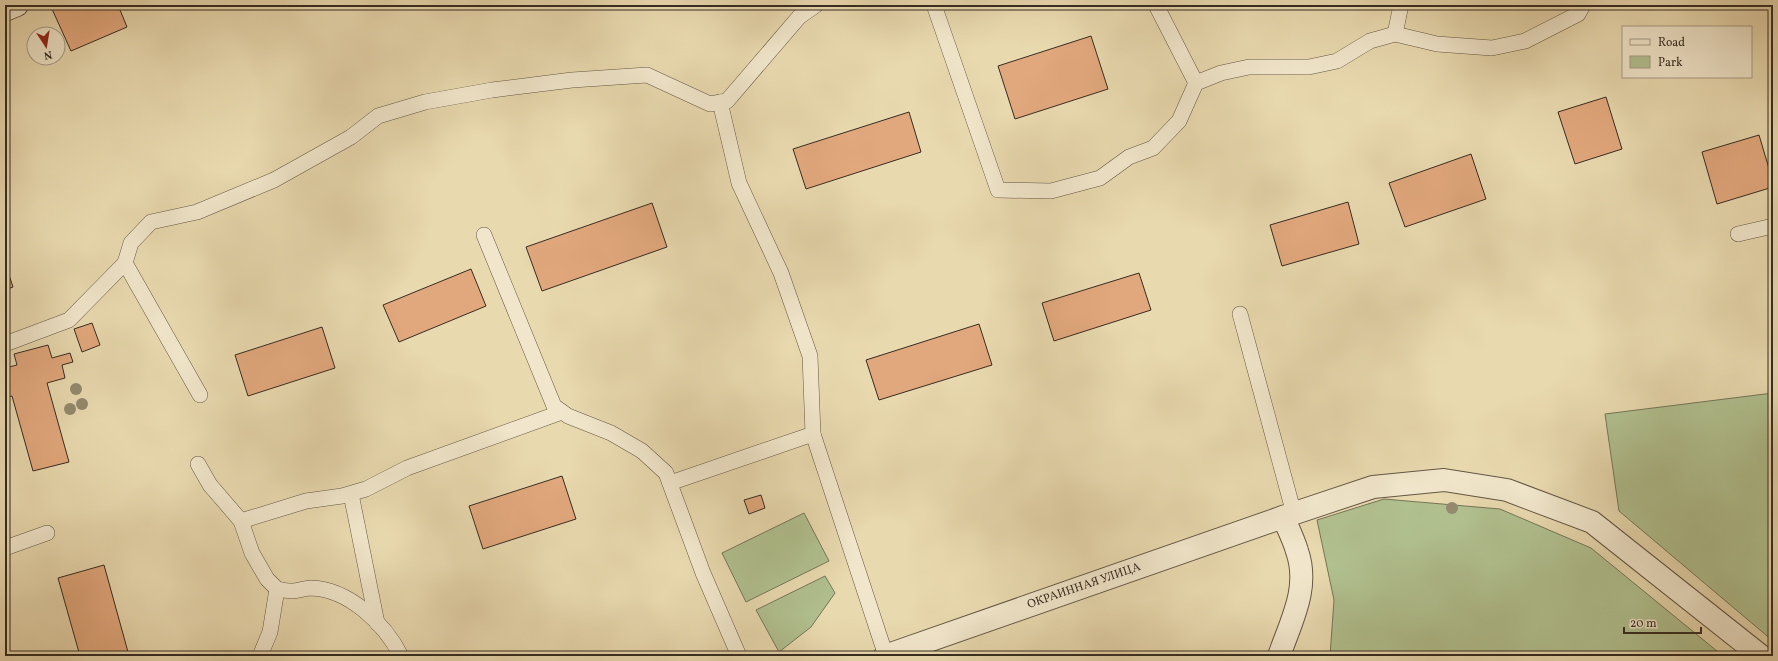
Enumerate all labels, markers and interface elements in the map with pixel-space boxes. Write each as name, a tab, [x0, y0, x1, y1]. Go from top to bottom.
north arrow	[26, 26, 66, 66]
legend	[1622, 26, 1752, 78]
text: Road	[1658, 35, 1685, 51]
text: N	[42, 46, 53, 62]
text: Park	[1658, 55, 1683, 71]
street label: ОКРАИННАЯ УЛИЦА	[1025, 559, 1143, 613]
scale bar	[1624, 609, 1701, 635]
text: 20 m	[1630, 616, 1657, 632]

